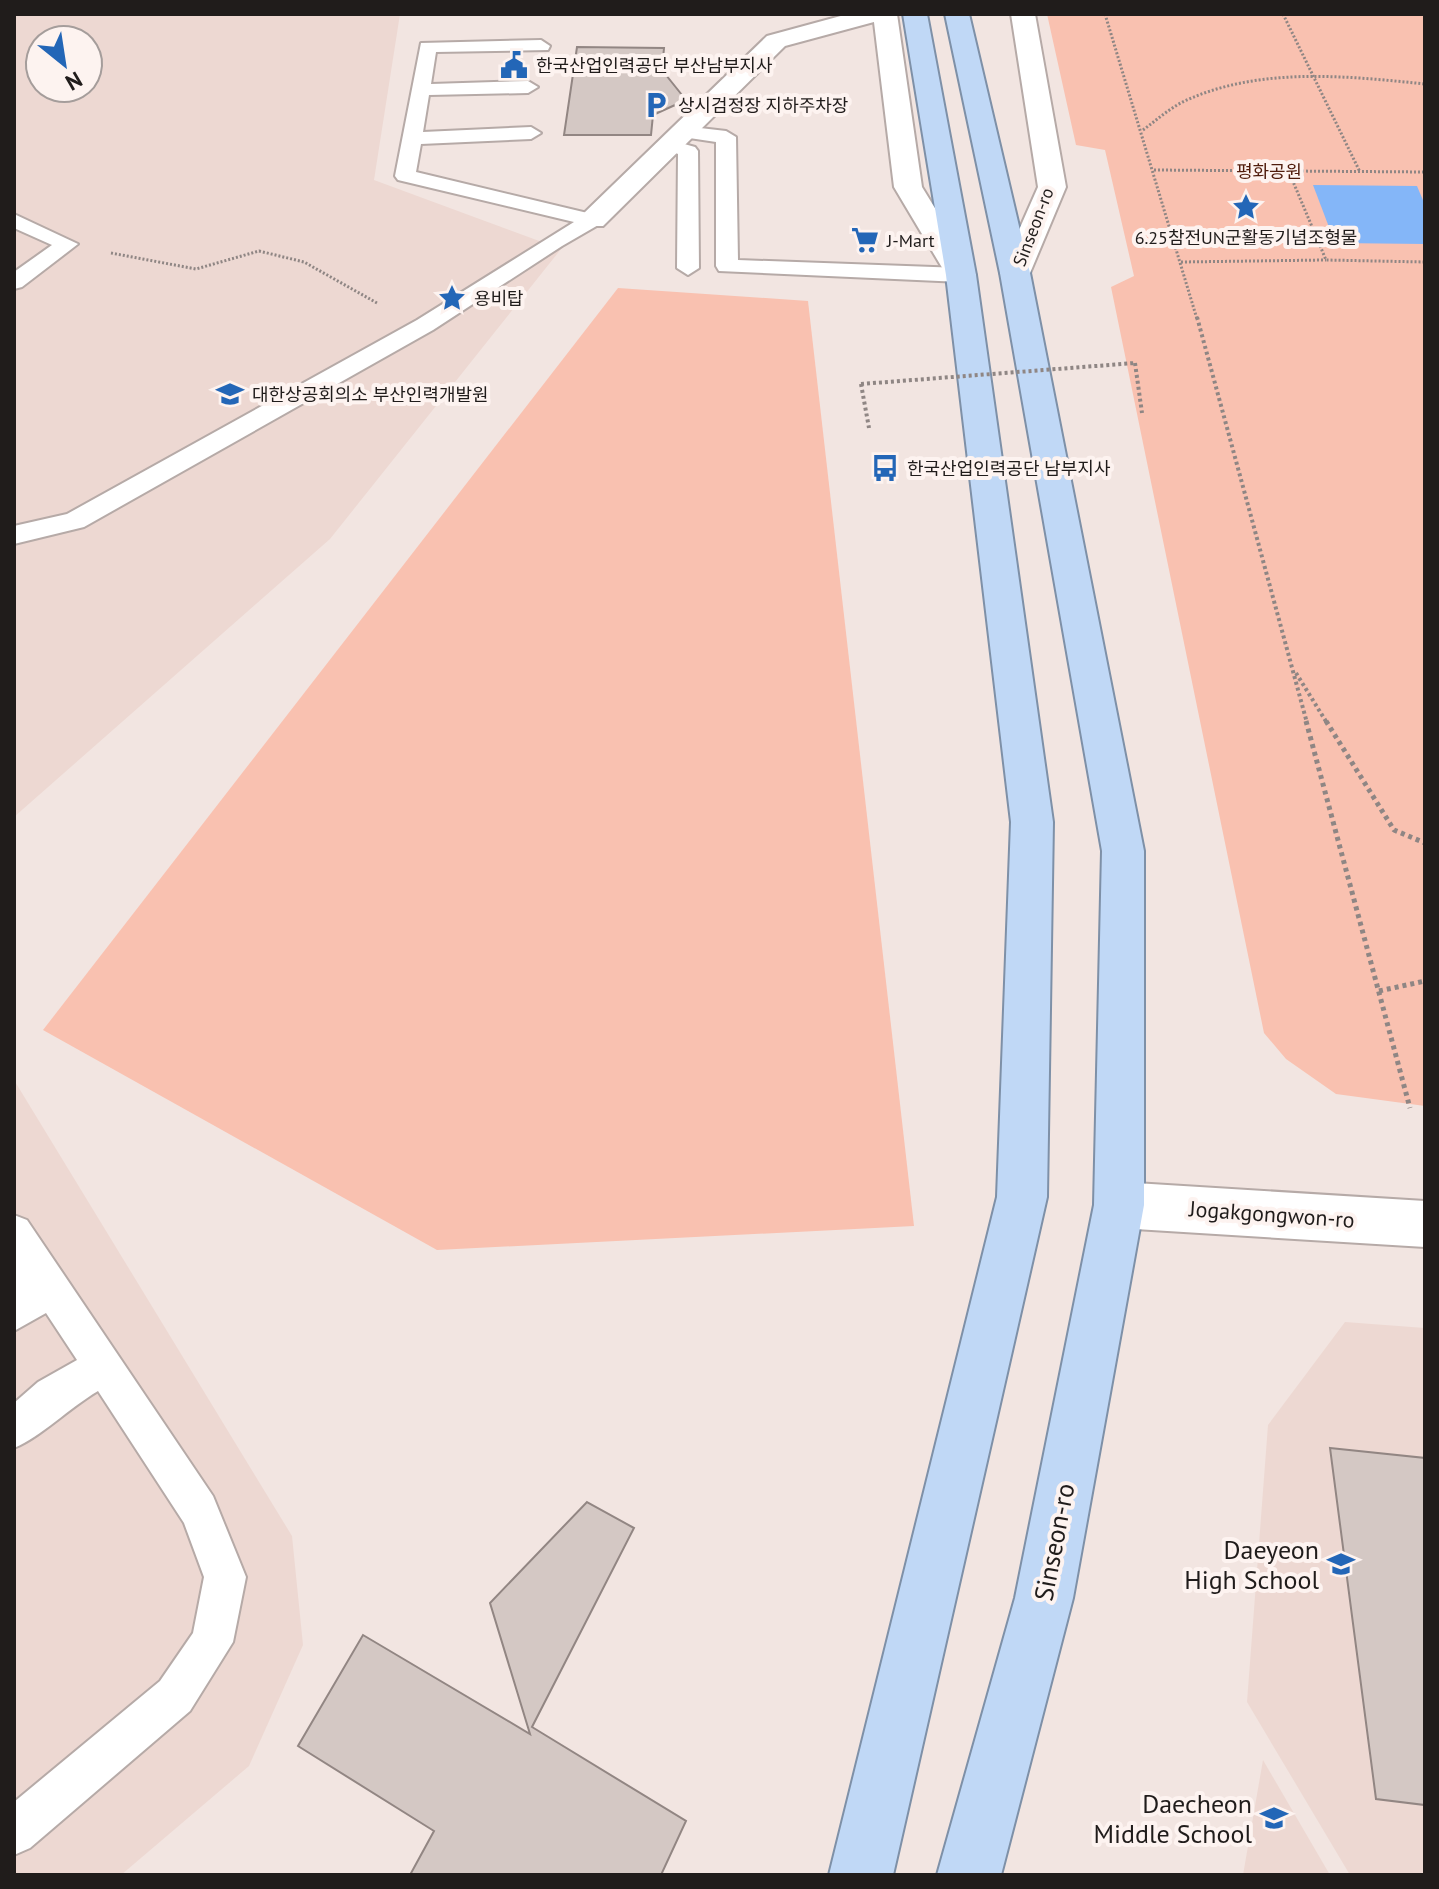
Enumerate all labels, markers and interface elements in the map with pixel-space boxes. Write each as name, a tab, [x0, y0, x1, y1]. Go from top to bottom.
north arrow	[24, 24, 104, 104]
public building icon: 한국산업인력공단 부산남부지사	[499, 50, 529, 80]
place label: 한국산업인력공단 부산남부지사	[536, 54, 773, 77]
text: N	[61, 66, 87, 97]
parking icon: 상시검정장 지하주차장	[641, 90, 671, 120]
place label: 상시검정장 지하주차장	[678, 94, 848, 117]
park label: 평화공원	[1236, 160, 1302, 183]
street label: Sinseon-ro	[1007, 184, 1059, 270]
place icon: 6.25참전UN군활동기념조형물	[1231, 192, 1261, 222]
supermarket icon: J-Mart	[850, 225, 880, 255]
place label: 6.25참전UN군활동기념조형물	[1135, 226, 1357, 249]
place label: J-Mart	[886, 229, 935, 252]
place icon: 용비탑	[437, 283, 467, 313]
place label: 용비탑	[474, 287, 524, 310]
school or university icon: 대한상공회의소 부산인력개발원	[215, 379, 245, 409]
place label: 대한상공회의소 부산인력개발원	[252, 383, 489, 406]
bus stop icon: 한국산업인력공단 남부지사	[870, 453, 900, 483]
place label: 한국산업인력공단 남부지사	[907, 457, 1111, 480]
street label: Jogakgongwon-ro	[1187, 1194, 1356, 1234]
street label: Sinseon-ro	[1026, 1480, 1082, 1604]
place label: Daeyeon High School	[1184, 1533, 1319, 1596]
school or university icon: Daeyeon High School	[1326, 1549, 1356, 1579]
place label: Daecheon Middle School	[1094, 1787, 1252, 1850]
school or university icon: Daecheon Middle School	[1259, 1803, 1289, 1833]

